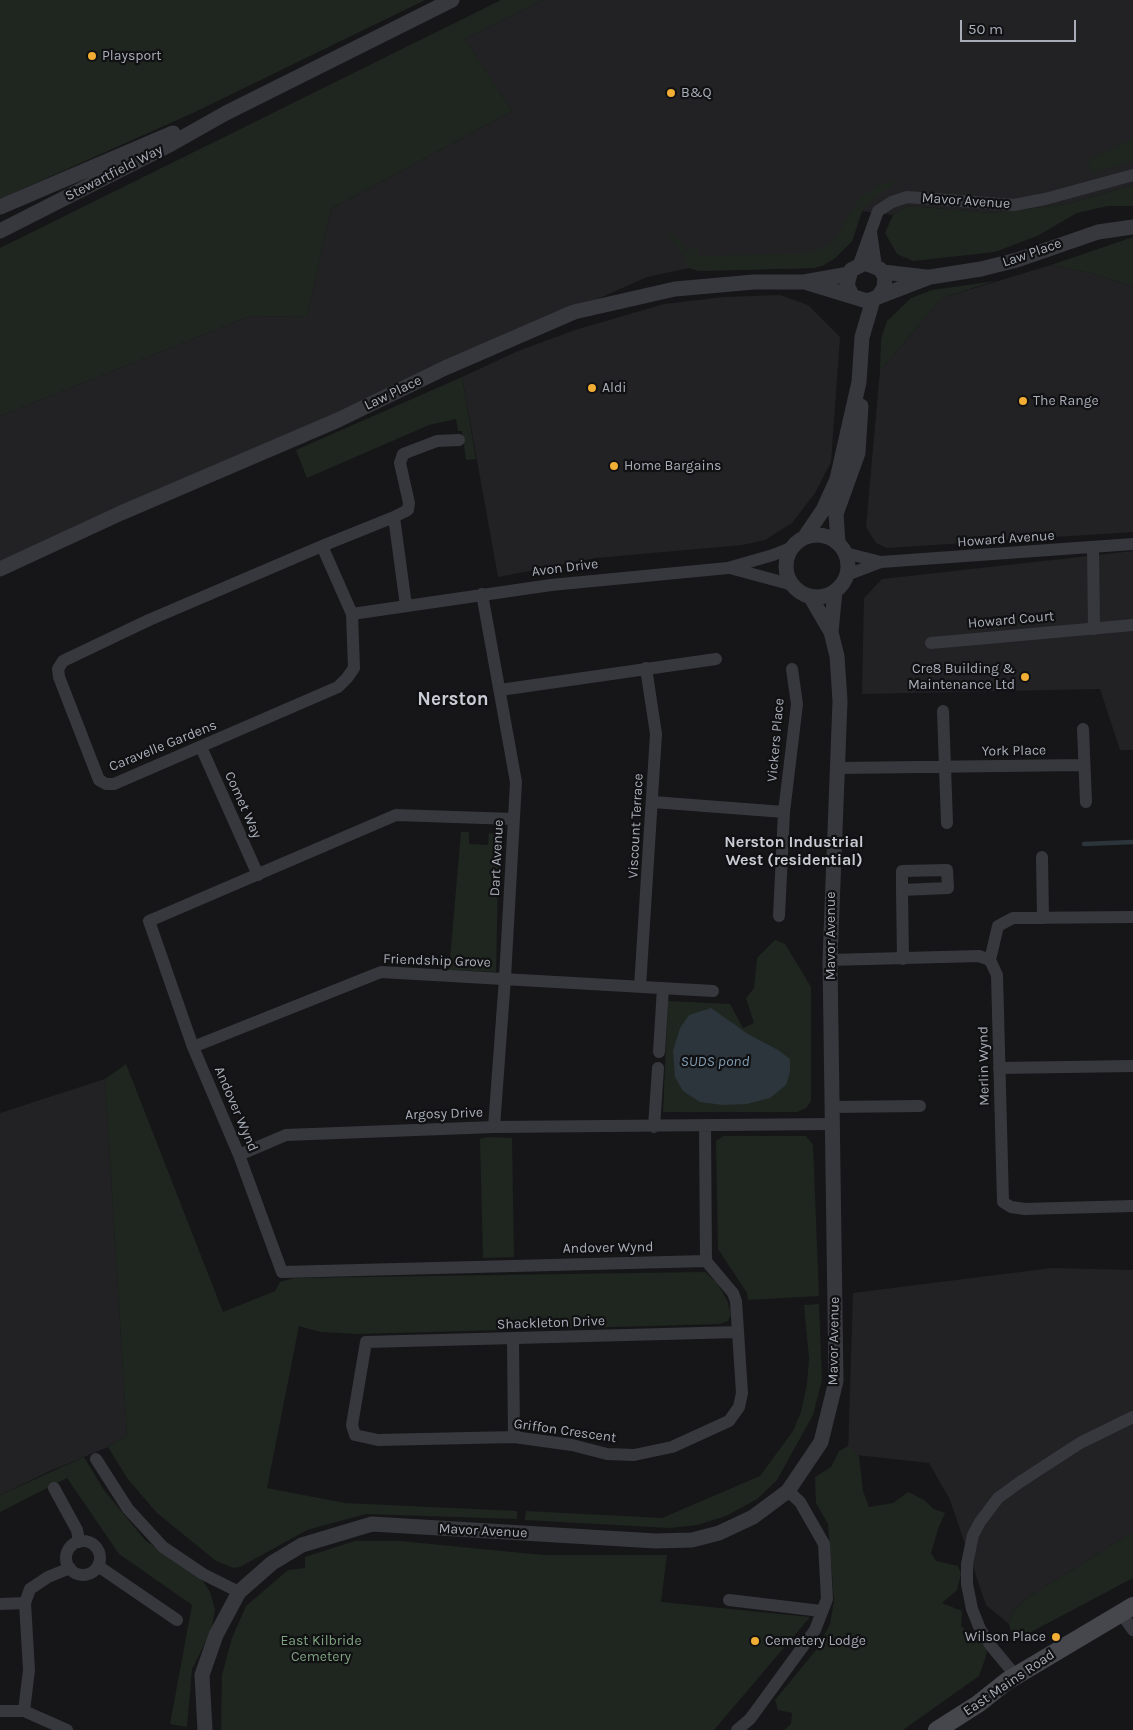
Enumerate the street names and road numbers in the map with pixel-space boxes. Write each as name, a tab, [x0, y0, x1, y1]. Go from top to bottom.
street label: Stewartfield Way	[62, 141, 166, 205]
street label: Mavor Avenue	[921, 190, 1011, 212]
street label: Law Place	[1000, 235, 1064, 271]
street label: Law Place	[362, 372, 424, 414]
street label: Howard Avenue	[957, 527, 1055, 551]
street label: Avon Drive	[531, 556, 599, 580]
street label: Howard Court	[967, 608, 1055, 632]
street label: Vickers Place	[764, 697, 788, 783]
street label: Caravelle Gardens	[107, 717, 219, 775]
street label: York Place	[982, 742, 1046, 760]
street label: Comet Way	[221, 769, 265, 841]
street label: Viscount Terrace	[625, 773, 647, 879]
street label: Dart Avenue	[487, 819, 507, 897]
street label: Mavor Avenue	[823, 892, 839, 980]
street label: Friendship Grove	[383, 951, 491, 971]
street label: Merlin Wynd	[975, 1026, 993, 1106]
street label: Andover Wynd	[211, 1064, 261, 1154]
street label: Argosy Drive	[405, 1104, 483, 1124]
street label: Andover Wynd	[562, 1239, 654, 1257]
street label: Mavor Avenue	[825, 1297, 843, 1385]
street label: Shackleton Drive	[497, 1313, 605, 1333]
street label: Griffon Crescent	[513, 1415, 617, 1447]
street label: Mavor Avenue	[438, 1520, 528, 1542]
street label: East Mains Road	[960, 1646, 1058, 1720]

